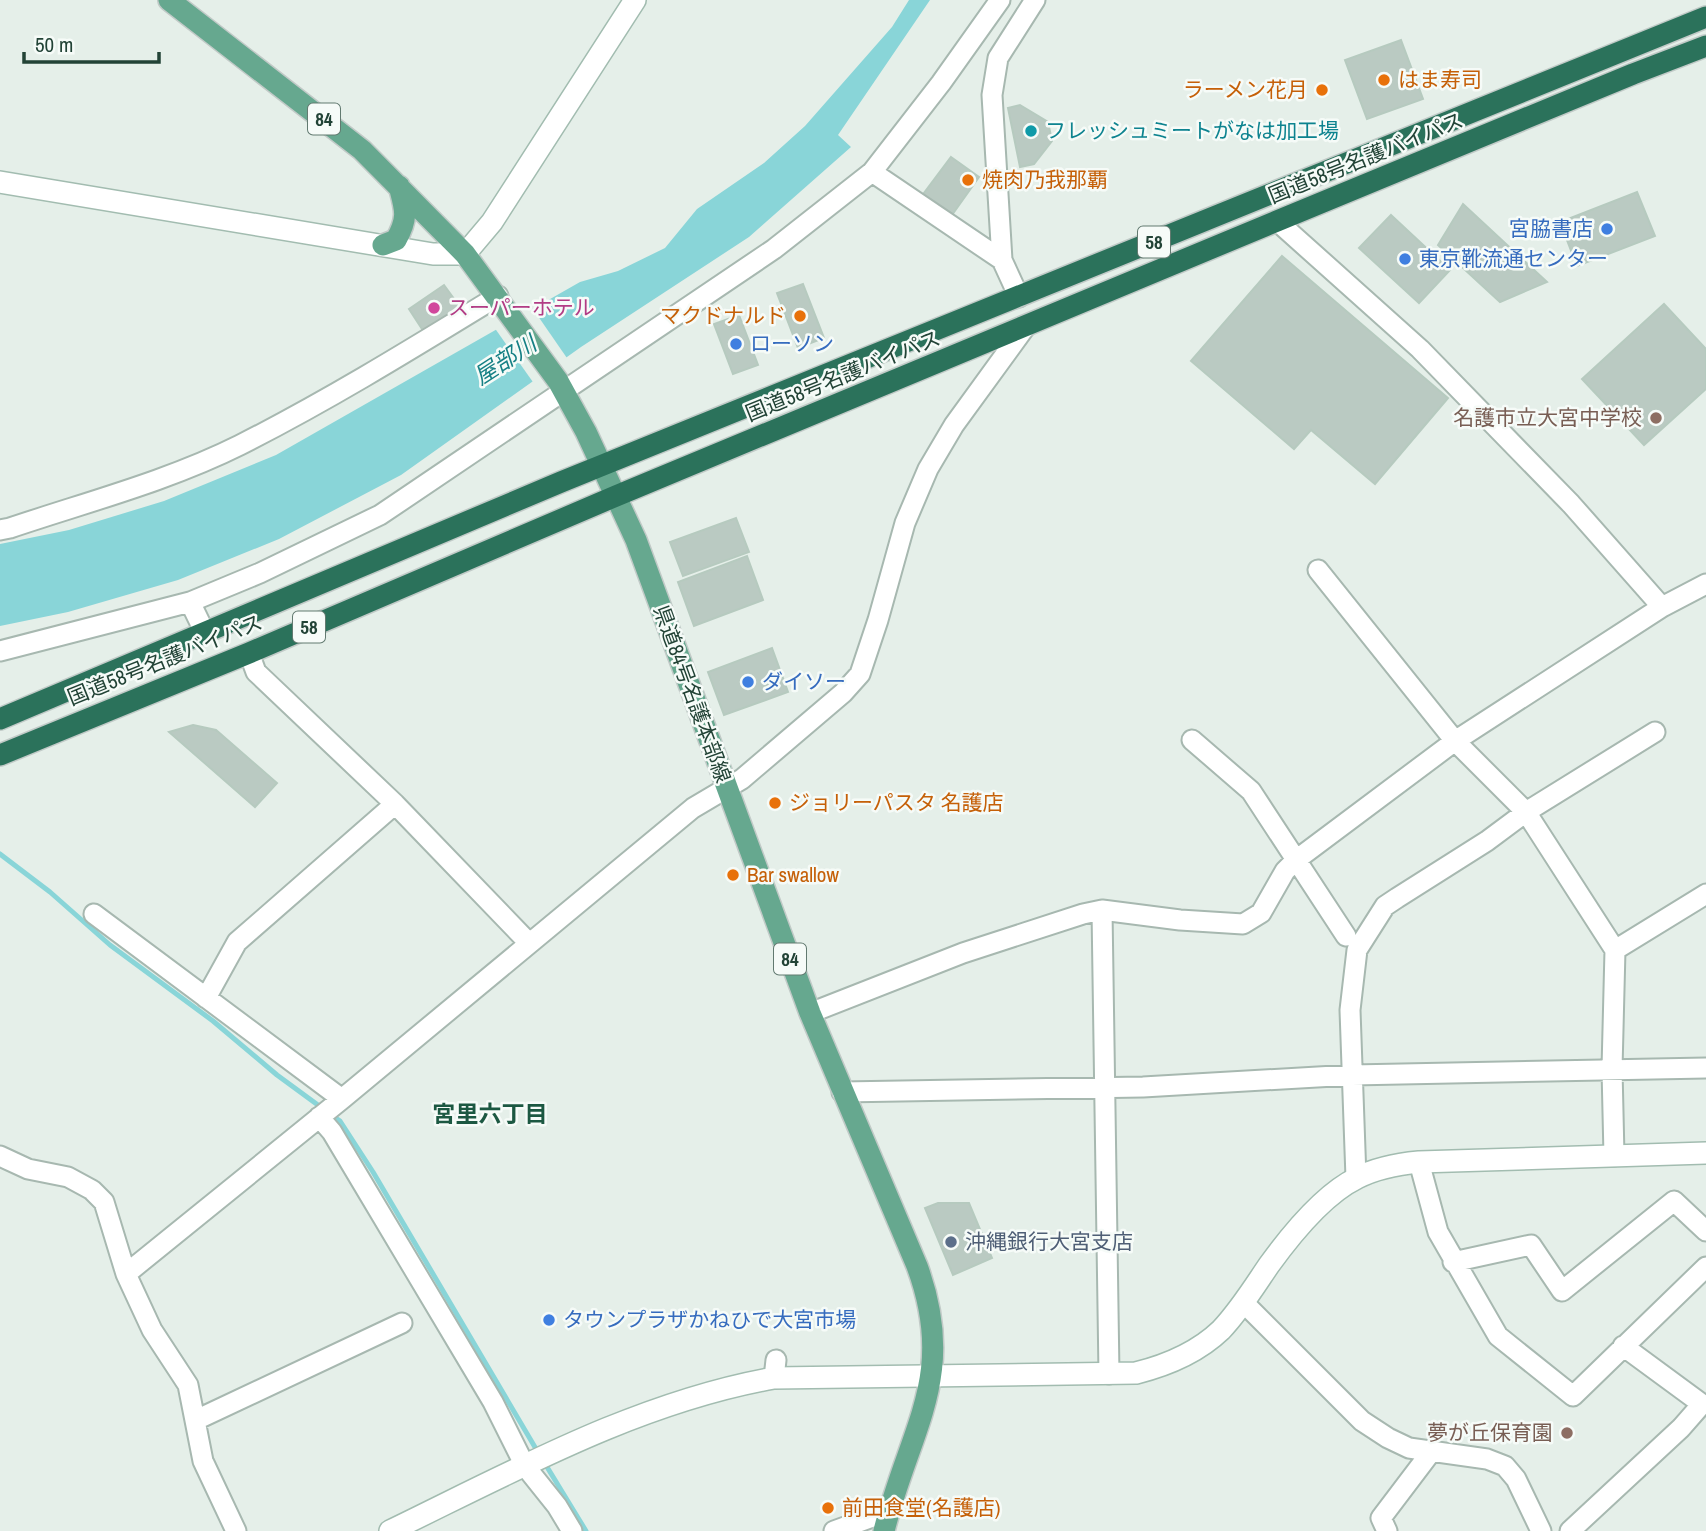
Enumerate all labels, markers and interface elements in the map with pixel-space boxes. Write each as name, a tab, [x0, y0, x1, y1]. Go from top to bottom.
scale bar	[24, 21, 159, 65]
text: 50 m	[35, 30, 73, 59]
place label: はま寿司	[1398, 65, 1482, 94]
marker: はま寿司	[1376, 72, 1392, 88]
place label: ラーメン花月	[1183, 75, 1308, 104]
marker: ラーメン花月	[1314, 82, 1330, 98]
road number: 84	[308, 104, 340, 134]
street label: 国道58号名護バイパス	[1264, 105, 1468, 210]
place label: フレッシュミートがなは加工場	[1045, 116, 1339, 145]
marker: フレッシュミートがなは加工場	[1023, 123, 1039, 139]
place label: 焼肉乃我那覇	[982, 165, 1108, 194]
marker: 焼肉乃我那覇	[960, 172, 976, 188]
place label: 宮脇書店	[1509, 214, 1593, 243]
marker: 宮脇書店	[1599, 221, 1615, 237]
road number: 58	[1138, 226, 1170, 258]
place label: 東京靴流通センター	[1419, 244, 1608, 273]
marker: 東京靴流通センター	[1397, 251, 1413, 267]
place label: スーパーホテル	[448, 293, 595, 322]
marker: スーパーホテル	[426, 300, 442, 316]
place label: マクドナルド	[660, 301, 786, 330]
marker: マクドナルド	[792, 308, 808, 324]
street label: 国道58号名護バイパス	[741, 323, 945, 428]
water label: 屋部川	[467, 326, 545, 391]
place label: ローソン	[750, 329, 834, 358]
marker: ローソン	[728, 336, 744, 352]
place label: 名護市立大宮中学校	[1453, 403, 1642, 432]
marker: 名護市立大宮中学校	[1648, 410, 1664, 426]
street label: 県道84号名護本部線	[647, 601, 738, 787]
street label: 国道58号名護バイパス	[63, 607, 267, 712]
road number: 58	[293, 612, 325, 642]
place label: ダイソー	[762, 667, 846, 696]
marker: ダイソー	[740, 674, 756, 690]
place label: ジョリーパスタ 名護店	[789, 788, 1004, 817]
marker: ジョリーパスタ 名護店	[767, 795, 783, 811]
place label: Bar swallow	[747, 860, 839, 889]
marker: Bar swallow	[725, 867, 741, 883]
road number: 84	[774, 944, 806, 974]
district label: 宮里六丁目	[433, 1098, 548, 1129]
place label: 沖縄銀行大宮支店	[965, 1227, 1133, 1256]
marker: 沖縄銀行大宮支店	[943, 1234, 959, 1250]
place label: タウンプラザかねひで大宮市場	[563, 1305, 856, 1334]
marker: タウンプラザかねひで大宮市場	[541, 1312, 557, 1328]
place label: 夢が丘保育園	[1427, 1418, 1553, 1447]
marker: 夢が丘保育園	[1559, 1425, 1575, 1441]
place label: 前田食堂(名護店)	[842, 1493, 1000, 1522]
marker: 前田食堂(名護店)	[820, 1500, 836, 1516]

